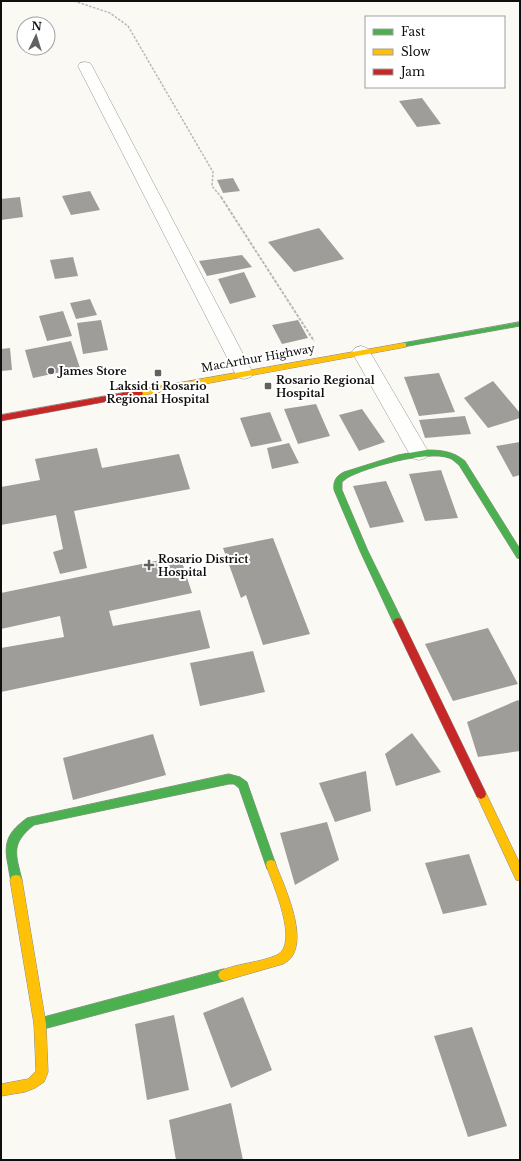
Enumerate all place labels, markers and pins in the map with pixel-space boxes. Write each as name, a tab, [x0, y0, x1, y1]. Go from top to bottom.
place label: James Store	[57, 364, 127, 378]
marker: James Store	[46, 366, 56, 376]
marker: Laksid ti Rosario Regional Hospital	[153, 368, 163, 378]
place label: Rosario Regional Hospital	[276, 373, 375, 400]
place label: Laksid ti Rosario Regional Hospital	[106, 379, 210, 406]
marker: Rosario Regional Hospital	[263, 381, 273, 391]
place label: Rosario District Hospital	[158, 552, 249, 579]
marker: Rosario District Hospital	[143, 559, 155, 571]

